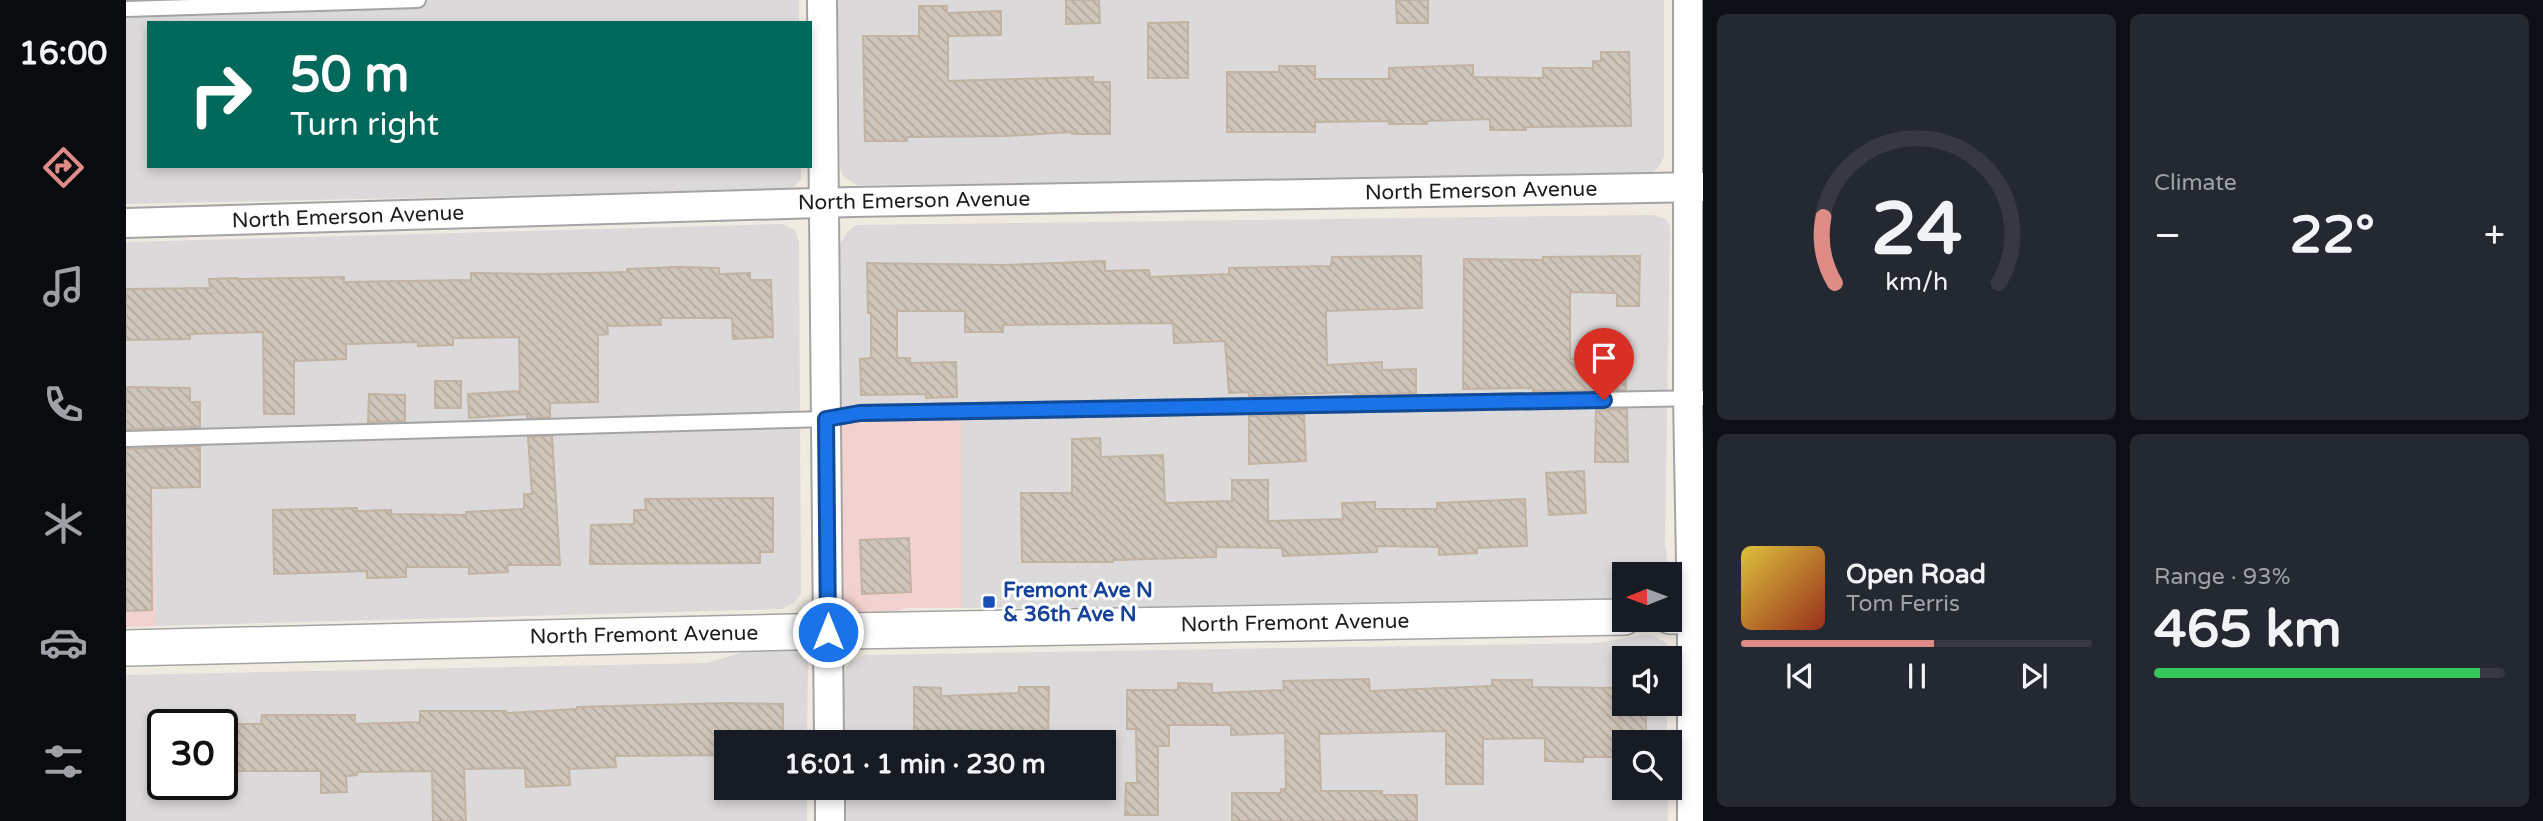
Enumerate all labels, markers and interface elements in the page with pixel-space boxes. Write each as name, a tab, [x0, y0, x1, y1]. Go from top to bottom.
text: 16:00	[19, 35, 107, 73]
text: 50 m	[290, 46, 409, 105]
icon: right	[175, 49, 266, 140]
text: Turn right	[290, 106, 439, 144]
icon: directions	[39, 143, 88, 192]
text: Climate	[2154, 169, 2237, 197]
street label: North Emerson Avenue	[1365, 176, 1597, 206]
street label: North Emerson Avenue	[798, 186, 1030, 216]
text: 24	[1871, 186, 1962, 274]
street label: North Emerson Avenue	[231, 200, 465, 234]
text: 22°	[2290, 204, 2375, 267]
text: −	[2154, 213, 2181, 259]
text: +	[2484, 213, 2505, 259]
icon: music	[39, 262, 88, 311]
text: km/h	[1885, 267, 1948, 297]
pin	[1574, 328, 1634, 400]
icon: arrive	[1585, 339, 1623, 377]
icon: phone	[39, 380, 88, 429]
icon: climate	[39, 499, 88, 548]
text: Open Road	[1846, 559, 1986, 590]
north arrow	[1612, 562, 1682, 632]
map controls	[1612, 562, 1682, 800]
text: Range · 93%	[2154, 563, 2290, 591]
place label: Fremont Ave N & 36th Ave N	[1003, 578, 1153, 627]
text: Tom Ferris	[1846, 590, 1960, 618]
marker: Fremont Ave N & 36th Ave N	[981, 594, 997, 610]
position arrow	[791, 595, 865, 669]
text: 465 km	[2154, 598, 2342, 661]
street label: North Fremont Avenue	[1180, 609, 1410, 637]
icon: car	[39, 618, 88, 667]
street label: North Fremont Avenue	[529, 621, 759, 649]
button: sound	[1612, 646, 1682, 716]
icon: previous	[1781, 657, 1819, 695]
icon: pause	[1898, 657, 1936, 695]
icon: next	[2015, 657, 2053, 695]
speed limit sign: 30	[147, 709, 238, 800]
button: search	[1612, 730, 1682, 800]
icon: filters	[39, 737, 88, 786]
text: 16:01 · 1 min · 230 m	[784, 749, 1046, 780]

